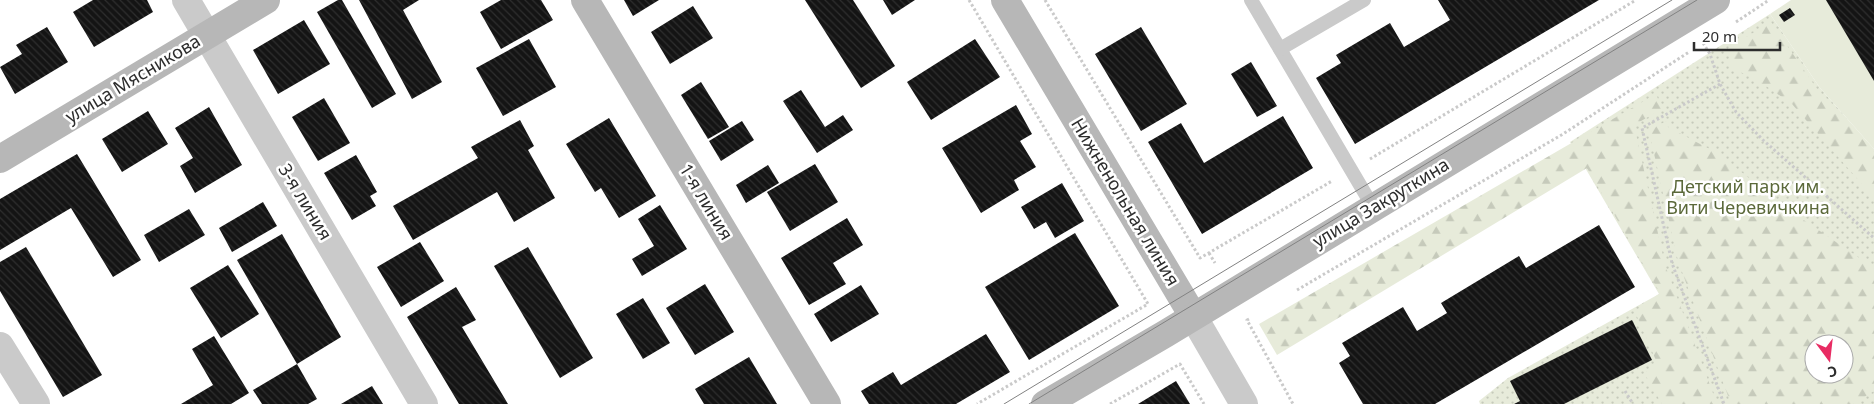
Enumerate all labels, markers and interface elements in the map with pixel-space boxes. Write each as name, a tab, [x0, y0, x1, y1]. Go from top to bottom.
scale bar	[1694, 20, 1780, 52]
text: 20 m	[1702, 26, 1737, 46]
street label: улица Мясникова	[60, 28, 204, 128]
street label: Нижненольная линия	[1066, 113, 1186, 290]
street label: улица Закруткина	[1308, 152, 1453, 252]
street label: 3-я линия	[274, 159, 338, 244]
street label: 1-я линия	[675, 159, 739, 244]
park label: Детский парк им. Вити Черевичкина	[1666, 174, 1830, 219]
north arrow	[1804, 334, 1854, 384]
text: С	[1826, 362, 1839, 382]

